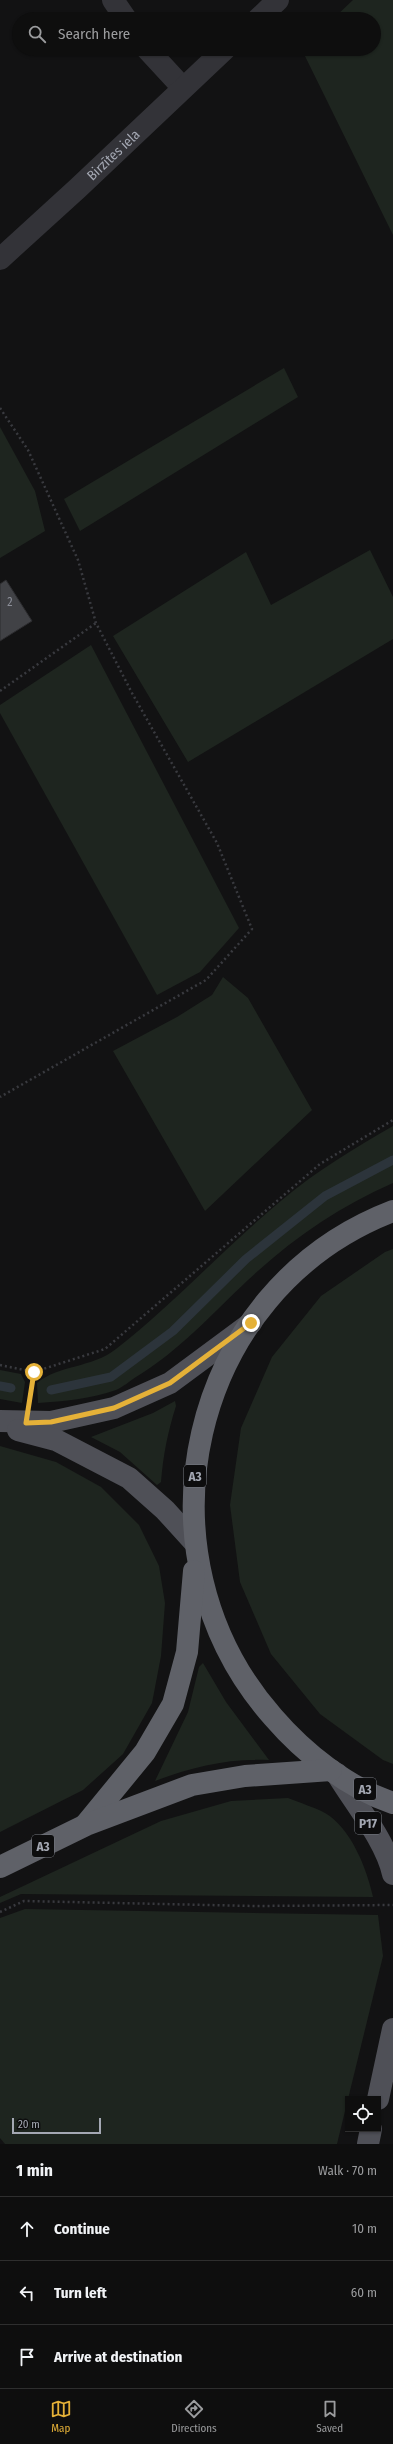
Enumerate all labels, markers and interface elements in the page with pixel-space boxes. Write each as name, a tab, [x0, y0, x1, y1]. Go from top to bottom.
search box	[12, 12, 381, 56]
icon: search	[26, 23, 48, 45]
text: Search here	[58, 25, 130, 43]
street label: Birzītes iela	[83, 126, 143, 184]
house number: 2	[7, 595, 13, 609]
route end	[242, 1314, 260, 1332]
route start	[25, 1363, 43, 1381]
road number: A3	[184, 1465, 206, 1487]
road number: A3	[354, 1778, 376, 1800]
road number: P17	[355, 1812, 381, 1834]
road number: A3	[32, 1835, 54, 1857]
map controls	[345, 2096, 381, 2132]
button: locate	[345, 2096, 381, 2132]
scale bar	[12, 2116, 101, 2135]
text: 20 m	[18, 2118, 40, 2131]
text: 1 min	[16, 2160, 53, 2181]
text: Walk · 70 m	[318, 2163, 377, 2178]
icon: ahead	[16, 2218, 38, 2240]
text: Continue	[54, 2220, 110, 2238]
text: 10 m	[352, 2221, 377, 2236]
icon: left	[16, 2282, 38, 2304]
text: Turn left	[54, 2284, 107, 2302]
text: 60 m	[351, 2285, 377, 2300]
icon: arrive	[16, 2346, 38, 2368]
text: Arrive at destination	[54, 2348, 182, 2366]
tab: Map	[50, 2398, 72, 2435]
tab: Directions	[171, 2398, 217, 2435]
tab: Saved	[316, 2398, 343, 2435]

